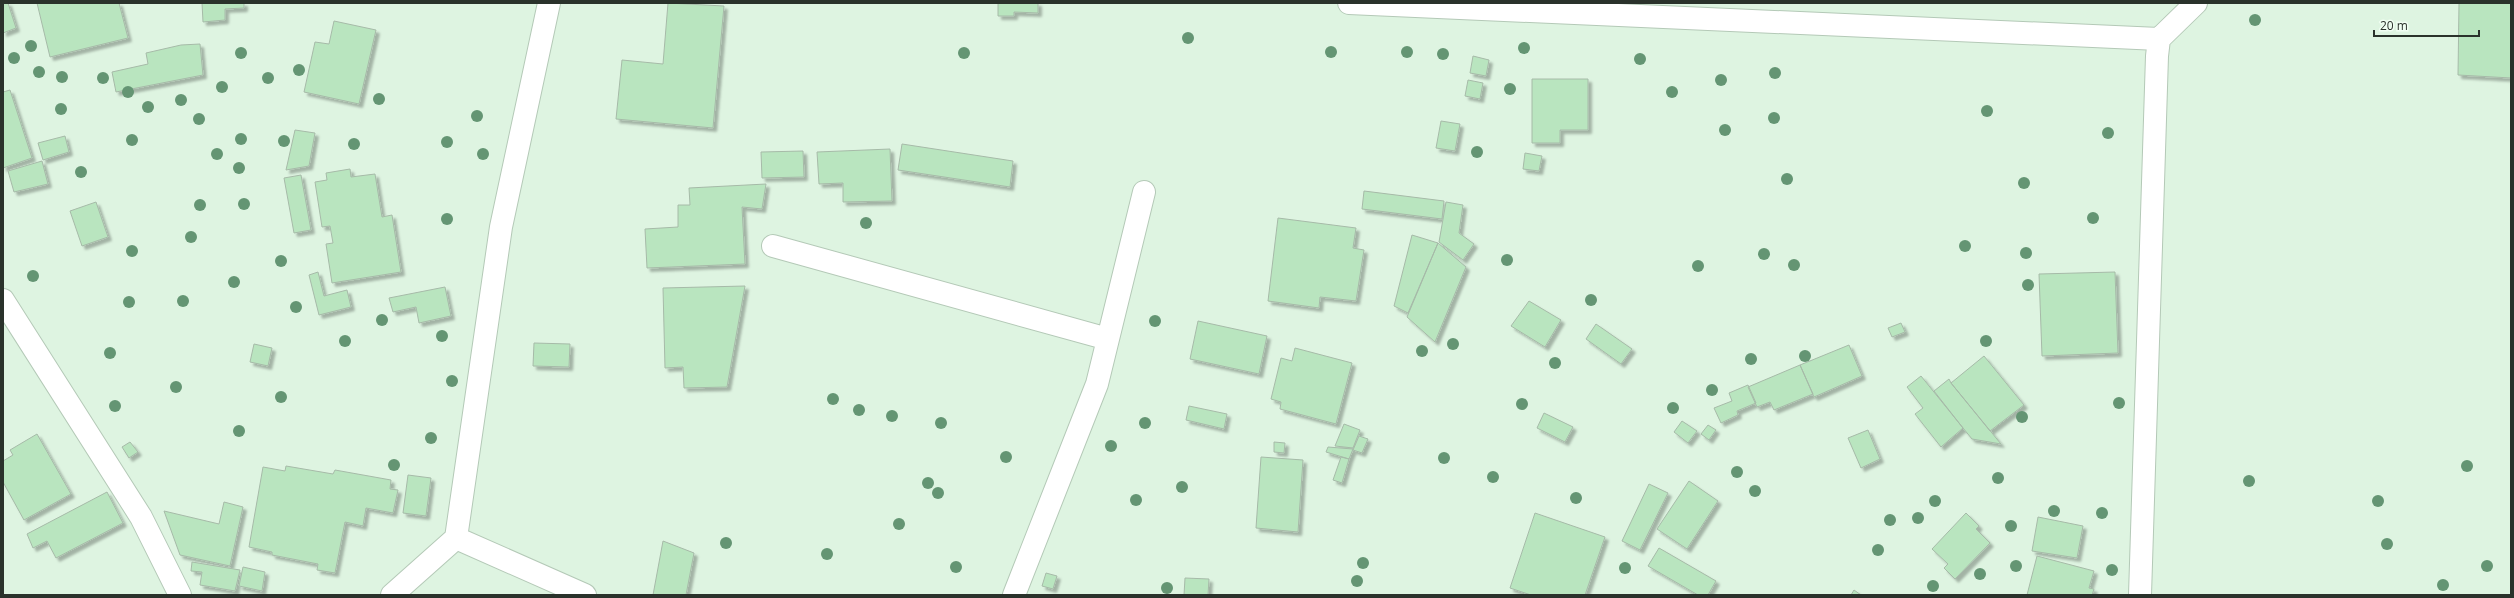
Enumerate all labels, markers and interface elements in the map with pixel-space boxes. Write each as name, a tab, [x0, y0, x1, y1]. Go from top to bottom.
scale bar	[2374, 12, 2479, 38]
text: 20 m	[2380, 17, 2408, 34]

